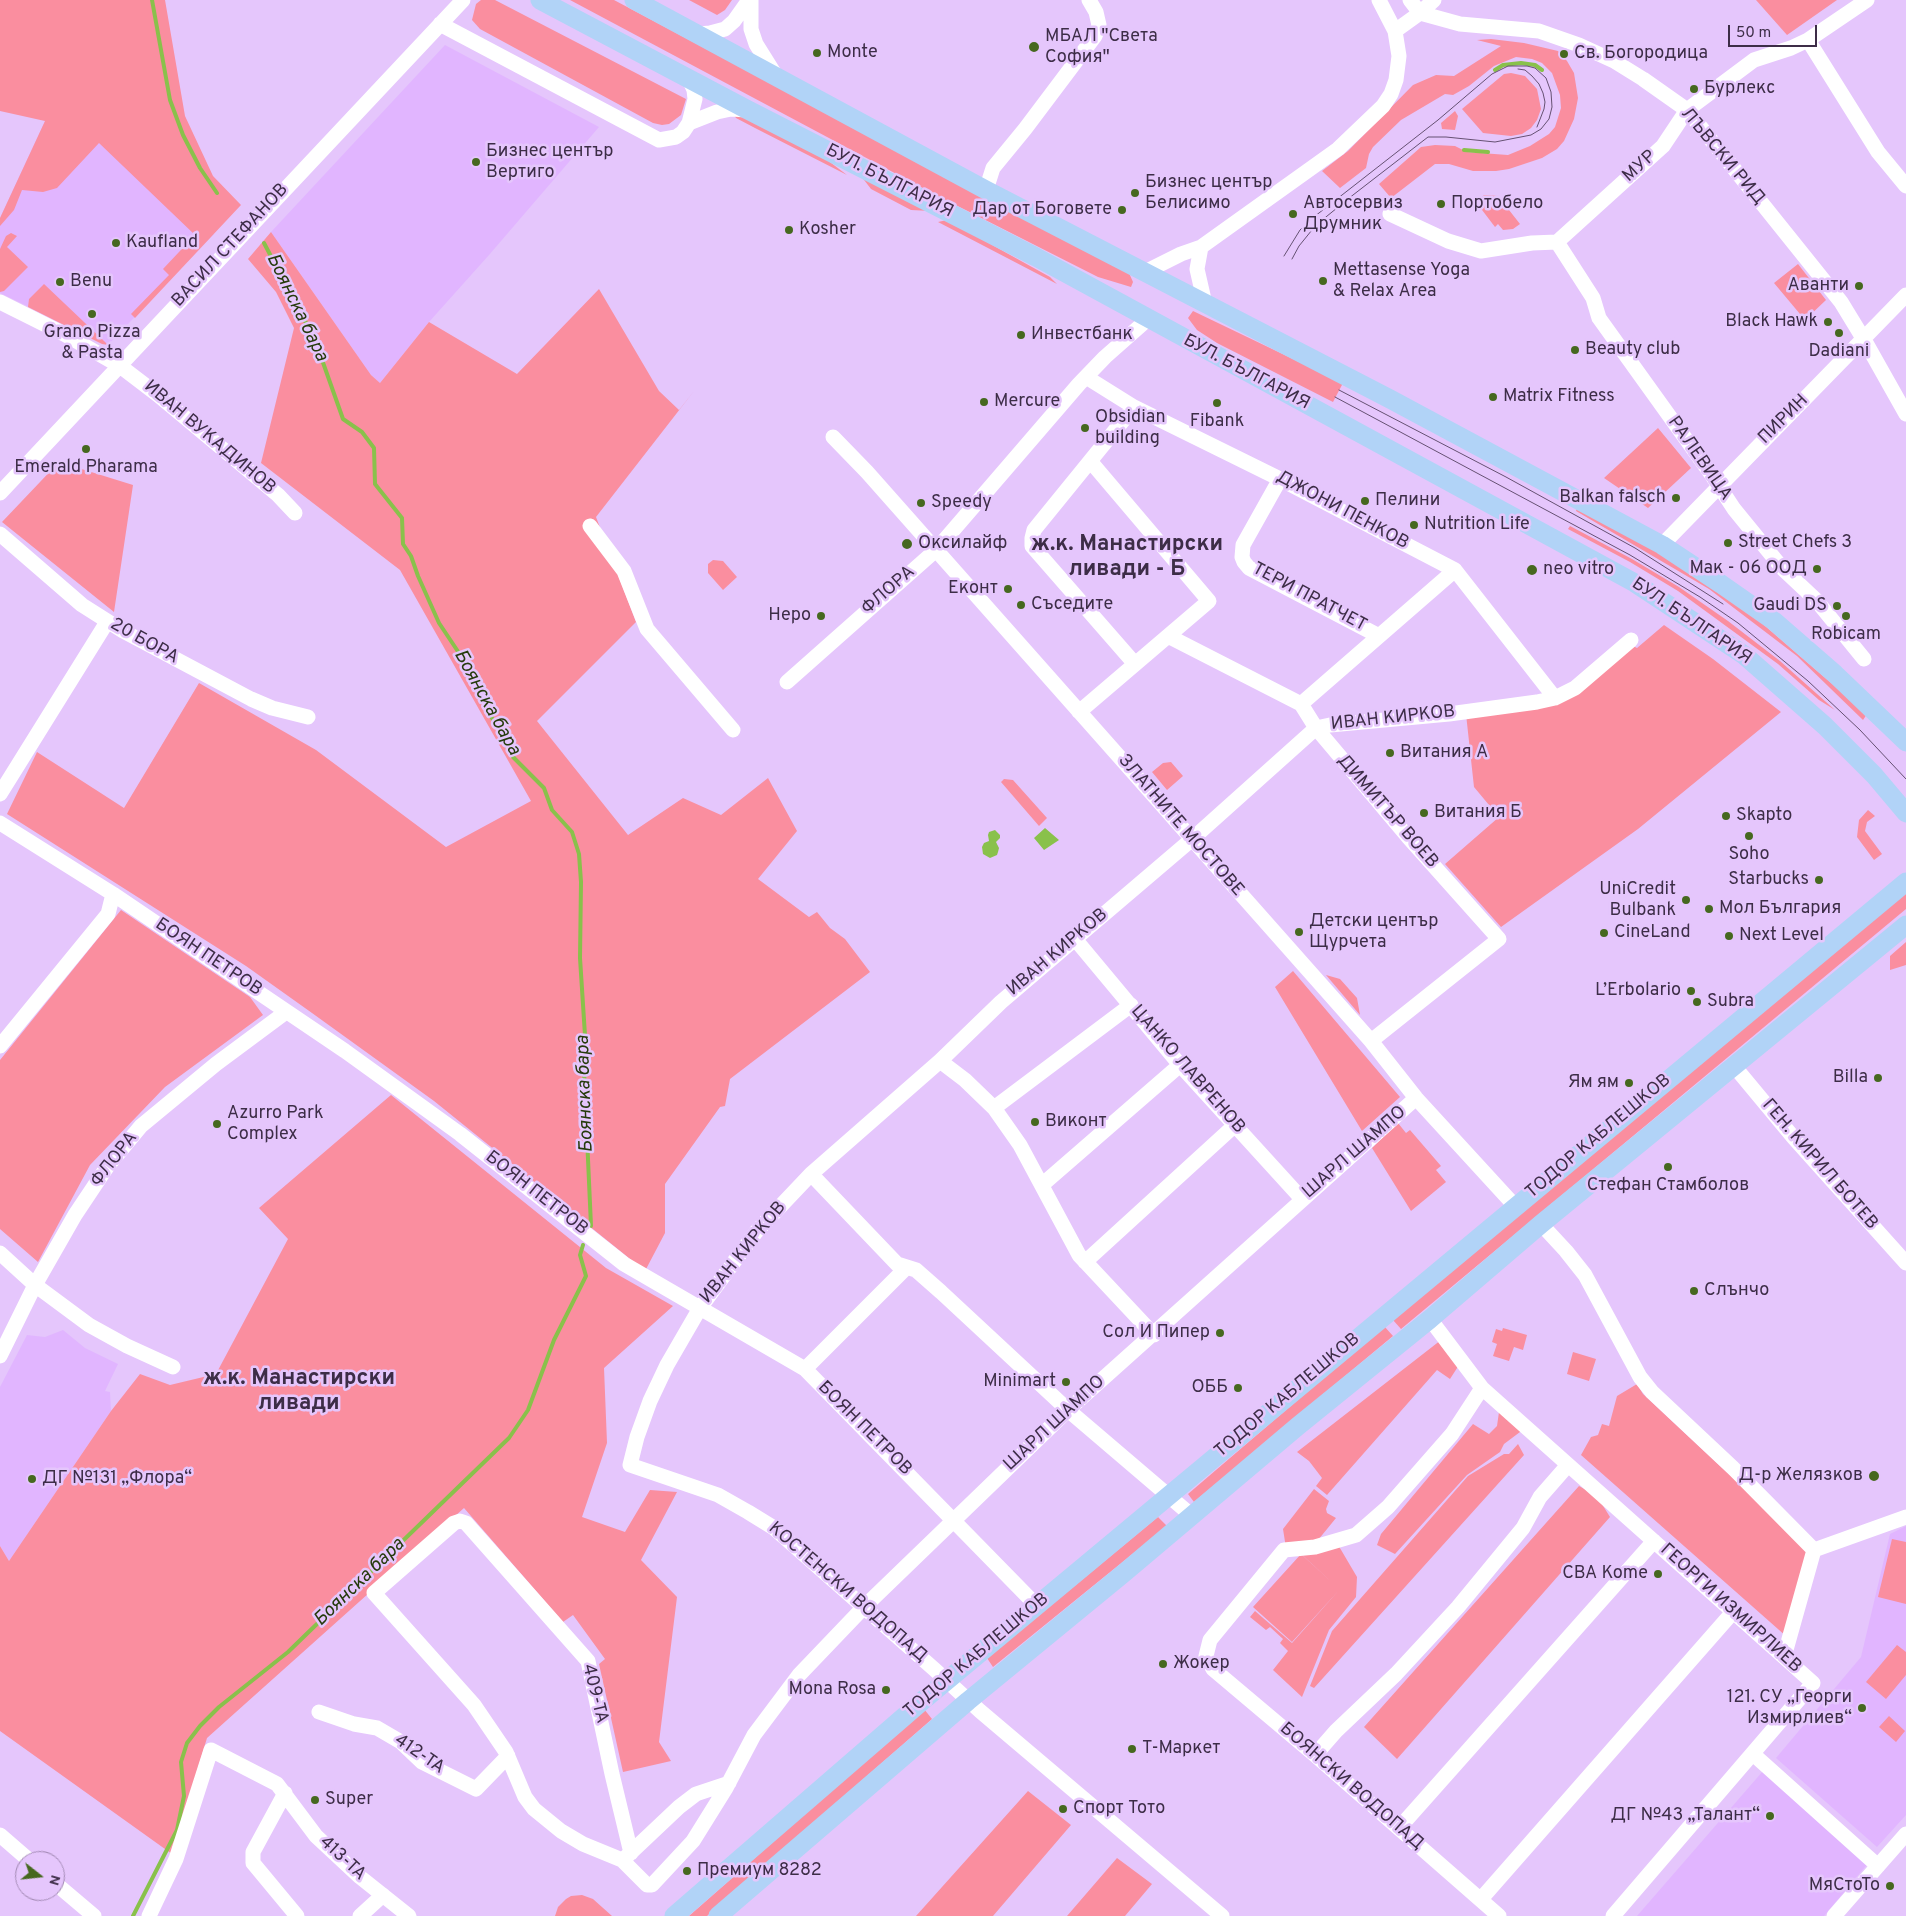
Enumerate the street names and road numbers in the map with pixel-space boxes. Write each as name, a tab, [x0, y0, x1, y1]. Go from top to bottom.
street label: ЛЪВСКИ РИД	[1675, 104, 1769, 210]
street label: БУЛ. БЪЛГАРИЯ	[822, 141, 956, 223]
street label: МУР	[1619, 146, 1661, 188]
street label: ВАСИЛ СТЕФАНОВ	[168, 180, 294, 312]
street label: БУЛ. БЪЛГАРИЯ	[1179, 331, 1313, 415]
street label: ИВАН ВУКАДИНОВ	[139, 377, 279, 499]
street label: ПИРИН	[1755, 391, 1813, 449]
street label: РАЛЕВИЦА	[1662, 413, 1736, 505]
street label: ДЖОНИ ПЕНКОВ	[1272, 467, 1412, 555]
street label: ТЕРИ ПРАТЧЕТ	[1248, 559, 1370, 637]
street label: ФЛОРА	[858, 562, 920, 620]
street label: БУЛ. БЪЛГАРИЯ	[1627, 574, 1755, 670]
street label: 20 БОРА	[106, 614, 182, 670]
street label: ИВАН КИРКОВ	[1330, 702, 1456, 736]
street label: ЗЛАТНИТЕ МОСТОВЕ	[1112, 751, 1248, 901]
street label: ДИМИТЪР ВОЕВ	[1332, 751, 1442, 873]
street label: ИВАН КИРКОВ	[1003, 905, 1113, 1001]
street label: БОЯН ПЕТРОВ	[150, 914, 266, 1002]
street label: ЦАНКО ЛАВРЕНОВ	[1125, 1001, 1249, 1139]
street label: ТОДОР КАБЛЕШКОВ	[1522, 1070, 1676, 1204]
street label: ГЕН. КИРИЛ БОТЕВ	[1756, 1095, 1882, 1235]
street label: ШАРЛ ШАМПО	[1299, 1102, 1411, 1204]
street label: ФЛОРА	[87, 1128, 143, 1192]
street label: БОЯН ПЕТРОВ	[480, 1147, 592, 1241]
street label: ИВАН КИРКОВ	[696, 1198, 792, 1308]
street label: ТОДОР КАБЛЕШКОВ	[1211, 1329, 1365, 1463]
street label: ШАРЛ ШАМПО	[1000, 1372, 1110, 1476]
street label: БОЯН ПЕТРОВ	[812, 1377, 916, 1481]
street label: КОСТЕНСКИ ВОДОПАД	[763, 1518, 931, 1668]
street label: ГЕОРГИ ИЗМИРЛИЕВ	[1655, 1540, 1805, 1678]
street label: ТОДОР КАБЛЕШКОВ	[900, 1589, 1054, 1723]
street label: 409-ТА	[576, 1662, 612, 1726]
street label: БОЯНСКИ ВОДОПАД	[1275, 1719, 1427, 1855]
street label: 412-ТА	[390, 1730, 448, 1780]
street label: 413-ТА	[314, 1832, 370, 1886]

